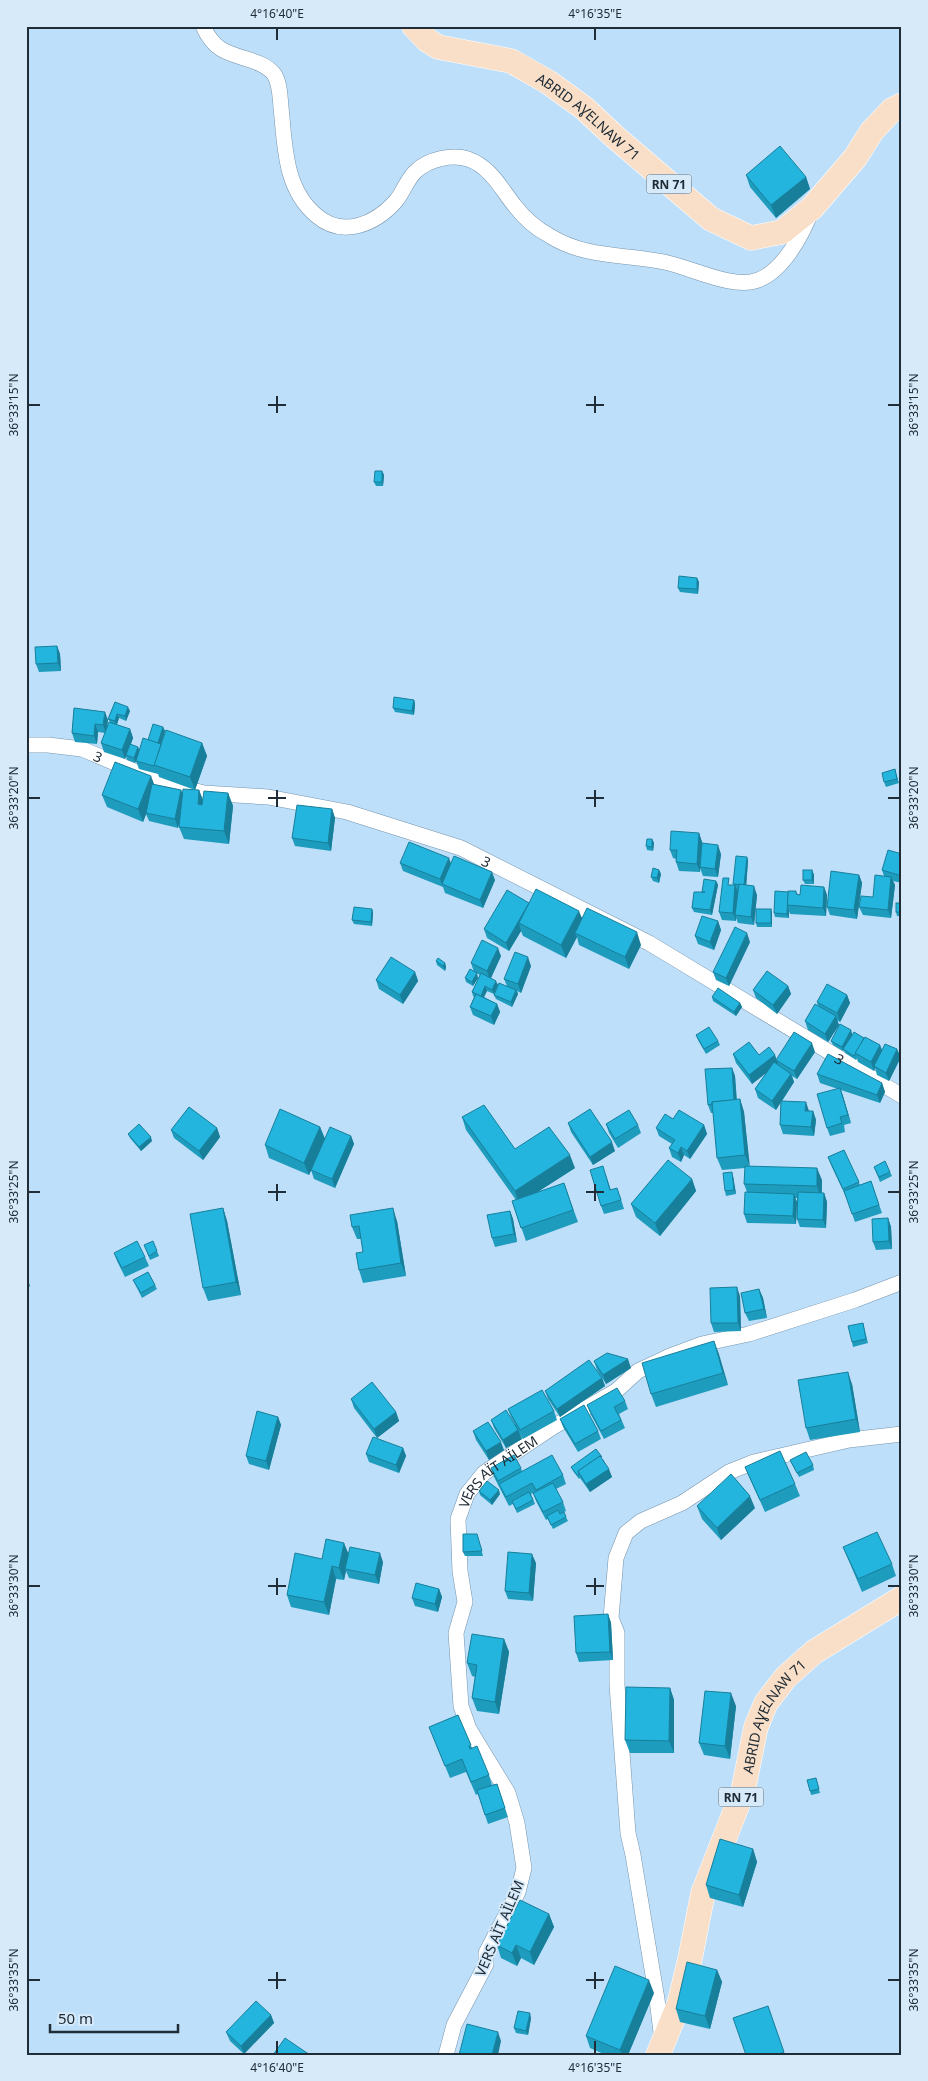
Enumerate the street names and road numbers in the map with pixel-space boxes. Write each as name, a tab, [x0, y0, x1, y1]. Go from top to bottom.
street label: ABRID AƔELNAW 71	[533, 68, 645, 164]
road number: RN 71	[646, 174, 692, 193]
street label: 3	[91, 746, 106, 766]
street label: 3	[479, 851, 494, 871]
street label: 3	[831, 1048, 848, 1069]
street label: VERS AÏT AÏLEM	[453, 1431, 541, 1510]
street label: ABRID AƔELNAW 71	[737, 1654, 810, 1775]
road number: RN 71	[718, 1788, 764, 1806]
street label: VERS AÏT AÏLEM	[470, 1877, 528, 1979]

